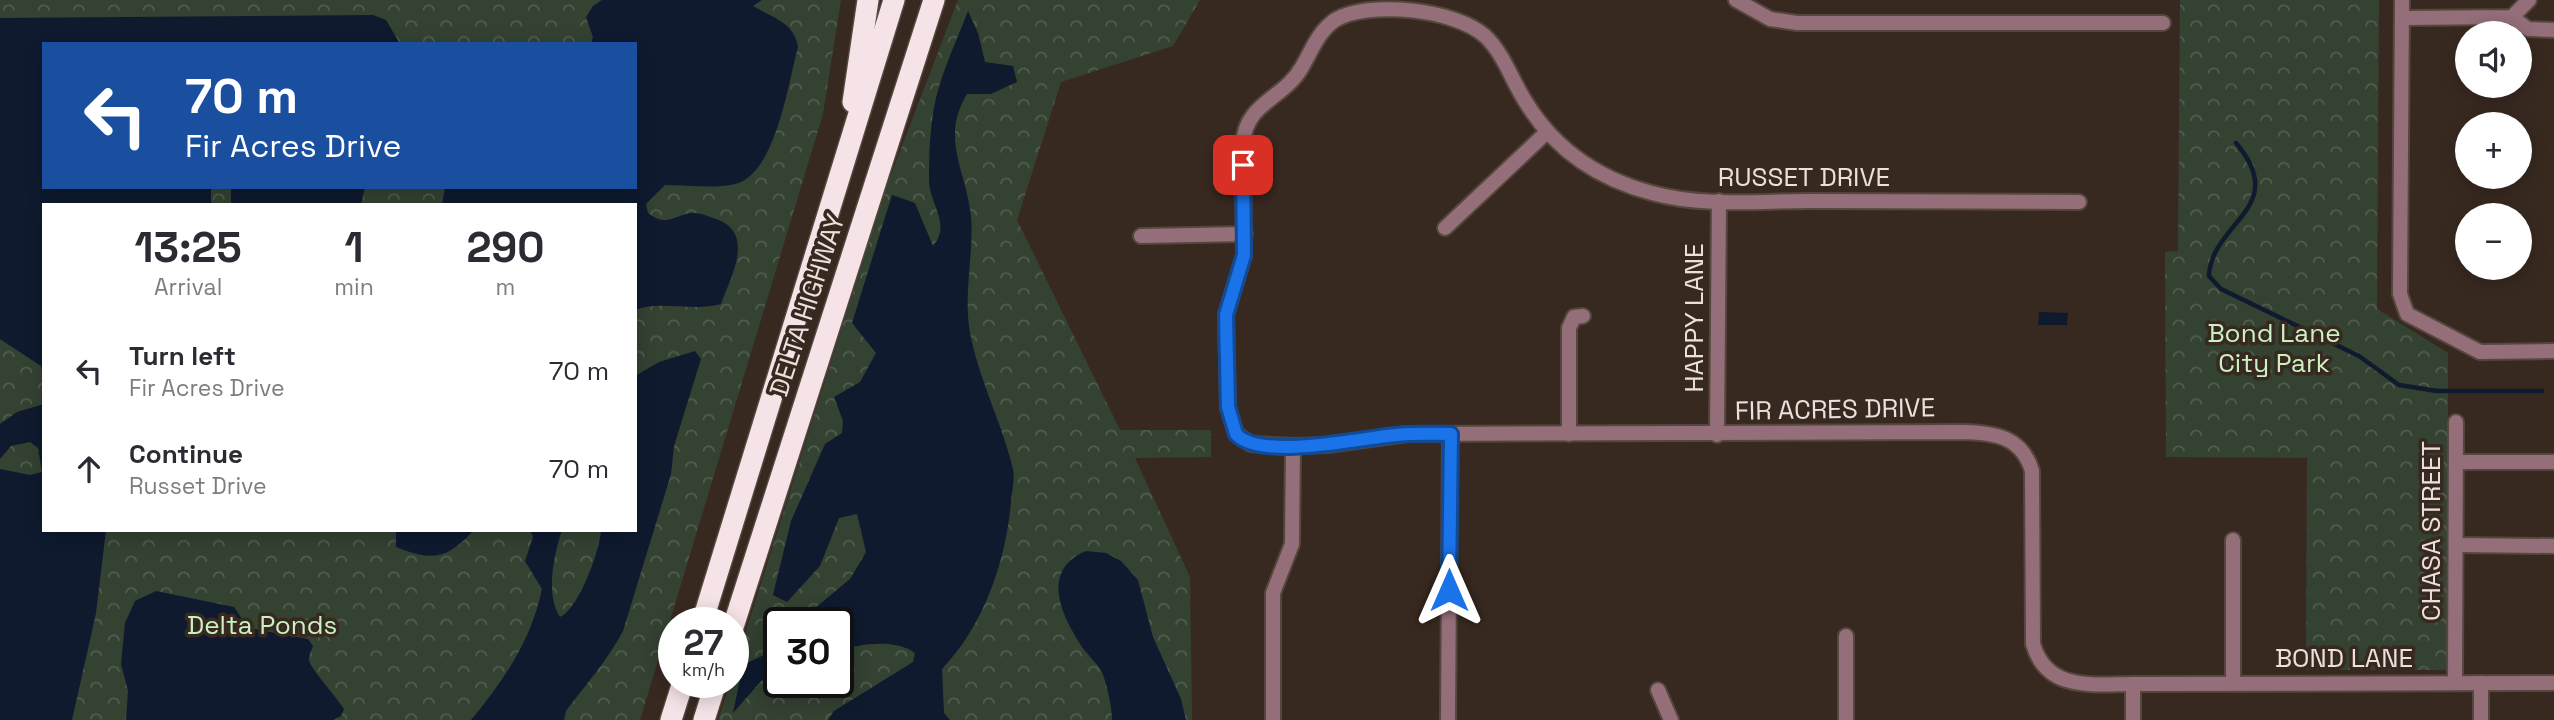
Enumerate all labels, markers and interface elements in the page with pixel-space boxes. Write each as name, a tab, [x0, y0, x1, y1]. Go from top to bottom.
map controls	[2455, 21, 2532, 280]
button: sound	[2455, 21, 2532, 98]
text: 70 m	[185, 65, 298, 127]
icon: left	[70, 70, 161, 161]
button: +	[2455, 112, 2532, 189]
text: Fir Acres Drive	[185, 126, 401, 166]
pin	[1213, 135, 1273, 195]
icon: arrive	[1224, 146, 1262, 184]
street label: RUSSET DRIVE	[1718, 160, 1890, 194]
button: −	[2455, 203, 2532, 280]
street label: DELTA HIGHWAY	[762, 209, 853, 400]
text: 13:25	[135, 221, 242, 274]
text: 1	[345, 221, 364, 274]
text: 290	[466, 221, 544, 274]
street label: HAPPY LANE	[1677, 243, 1711, 393]
text: Arrival	[154, 272, 222, 302]
text: min	[334, 272, 374, 302]
text: m	[496, 272, 515, 302]
park label: Bond Lane City Park	[2207, 316, 2341, 380]
text: Turn left	[129, 339, 236, 373]
icon: left	[70, 352, 108, 390]
text: 70 m	[549, 354, 609, 388]
text: Fir Acres Drive	[129, 373, 285, 403]
street label: FIR ACRES DRIVE	[1735, 390, 1935, 428]
text: Continue	[129, 437, 243, 471]
street label: CHASA STREET	[2414, 441, 2448, 621]
icon: ahead	[70, 450, 108, 488]
text: 70 m	[549, 452, 609, 486]
text: Russet Drive	[129, 471, 267, 501]
position arrow	[1412, 553, 1486, 627]
speed limit sign: 30	[763, 607, 854, 698]
park label: Delta Ponds	[187, 608, 337, 642]
text: 27	[684, 621, 723, 665]
street label: BOND LANE	[2275, 641, 2413, 675]
text: km/h	[682, 658, 725, 681]

